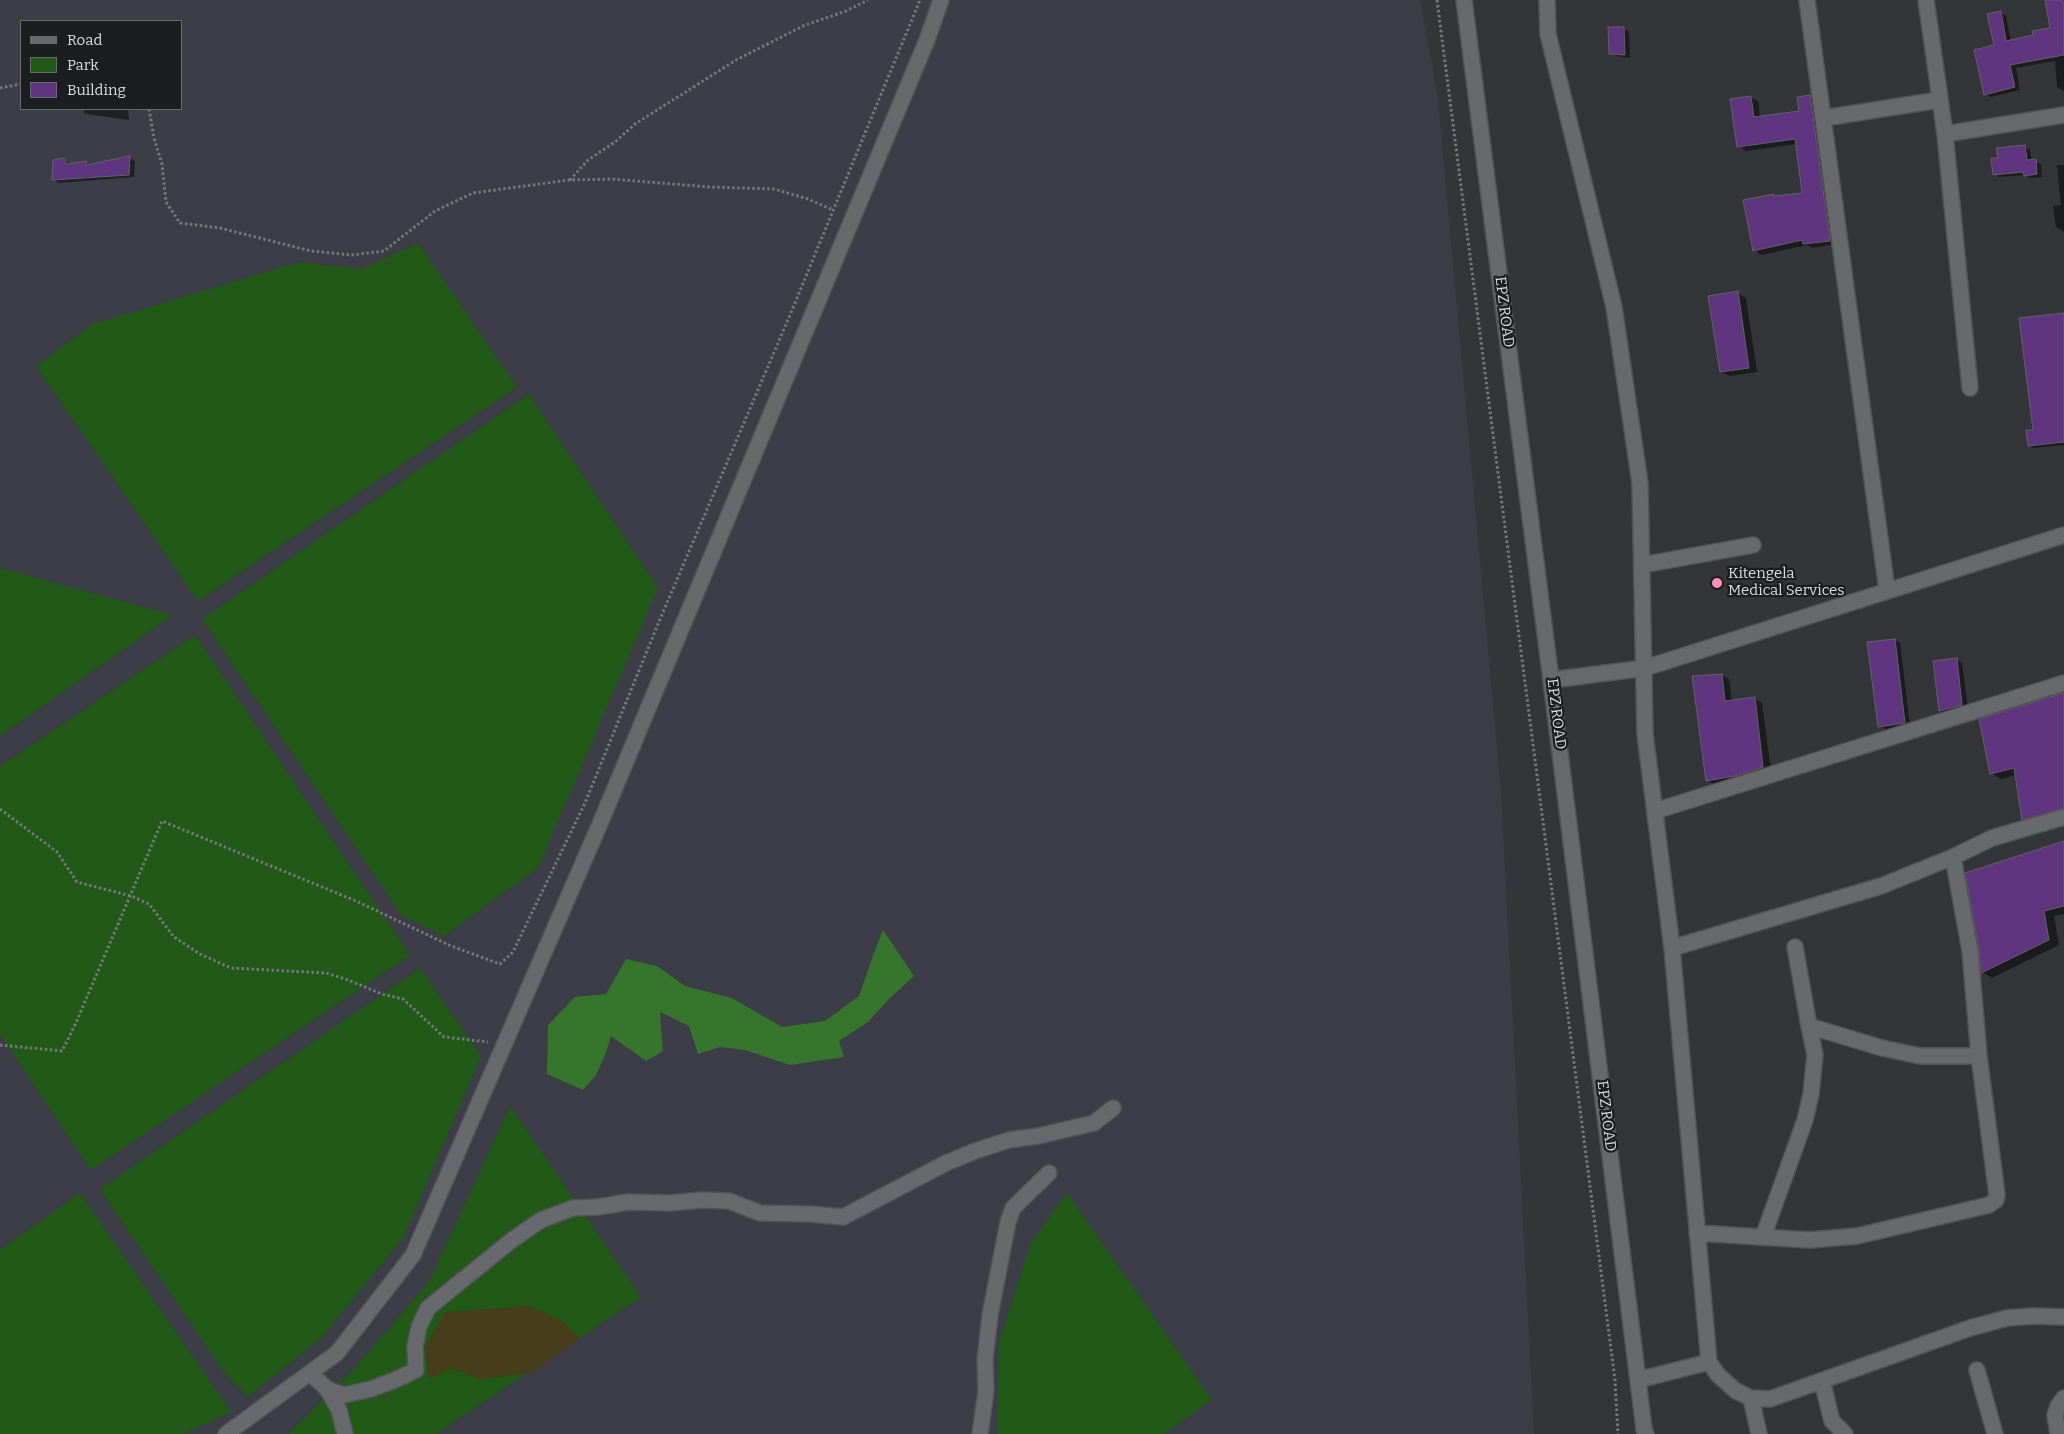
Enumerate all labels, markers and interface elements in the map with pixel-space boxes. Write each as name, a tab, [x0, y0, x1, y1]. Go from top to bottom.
legend	[20, 20, 182, 110]
text: Road	[67, 31, 102, 49]
text: Park	[67, 56, 99, 74]
text: Building	[67, 81, 126, 99]
street label: EPZ ROAD	[1491, 275, 1517, 349]
place label: Kitengela Medical Services	[1728, 565, 1844, 600]
marker: Kitengela Medical Services	[1710, 576, 1724, 590]
street label: EPZ ROAD	[1543, 677, 1569, 751]
street label: EPZ ROAD	[1593, 1079, 1619, 1153]

